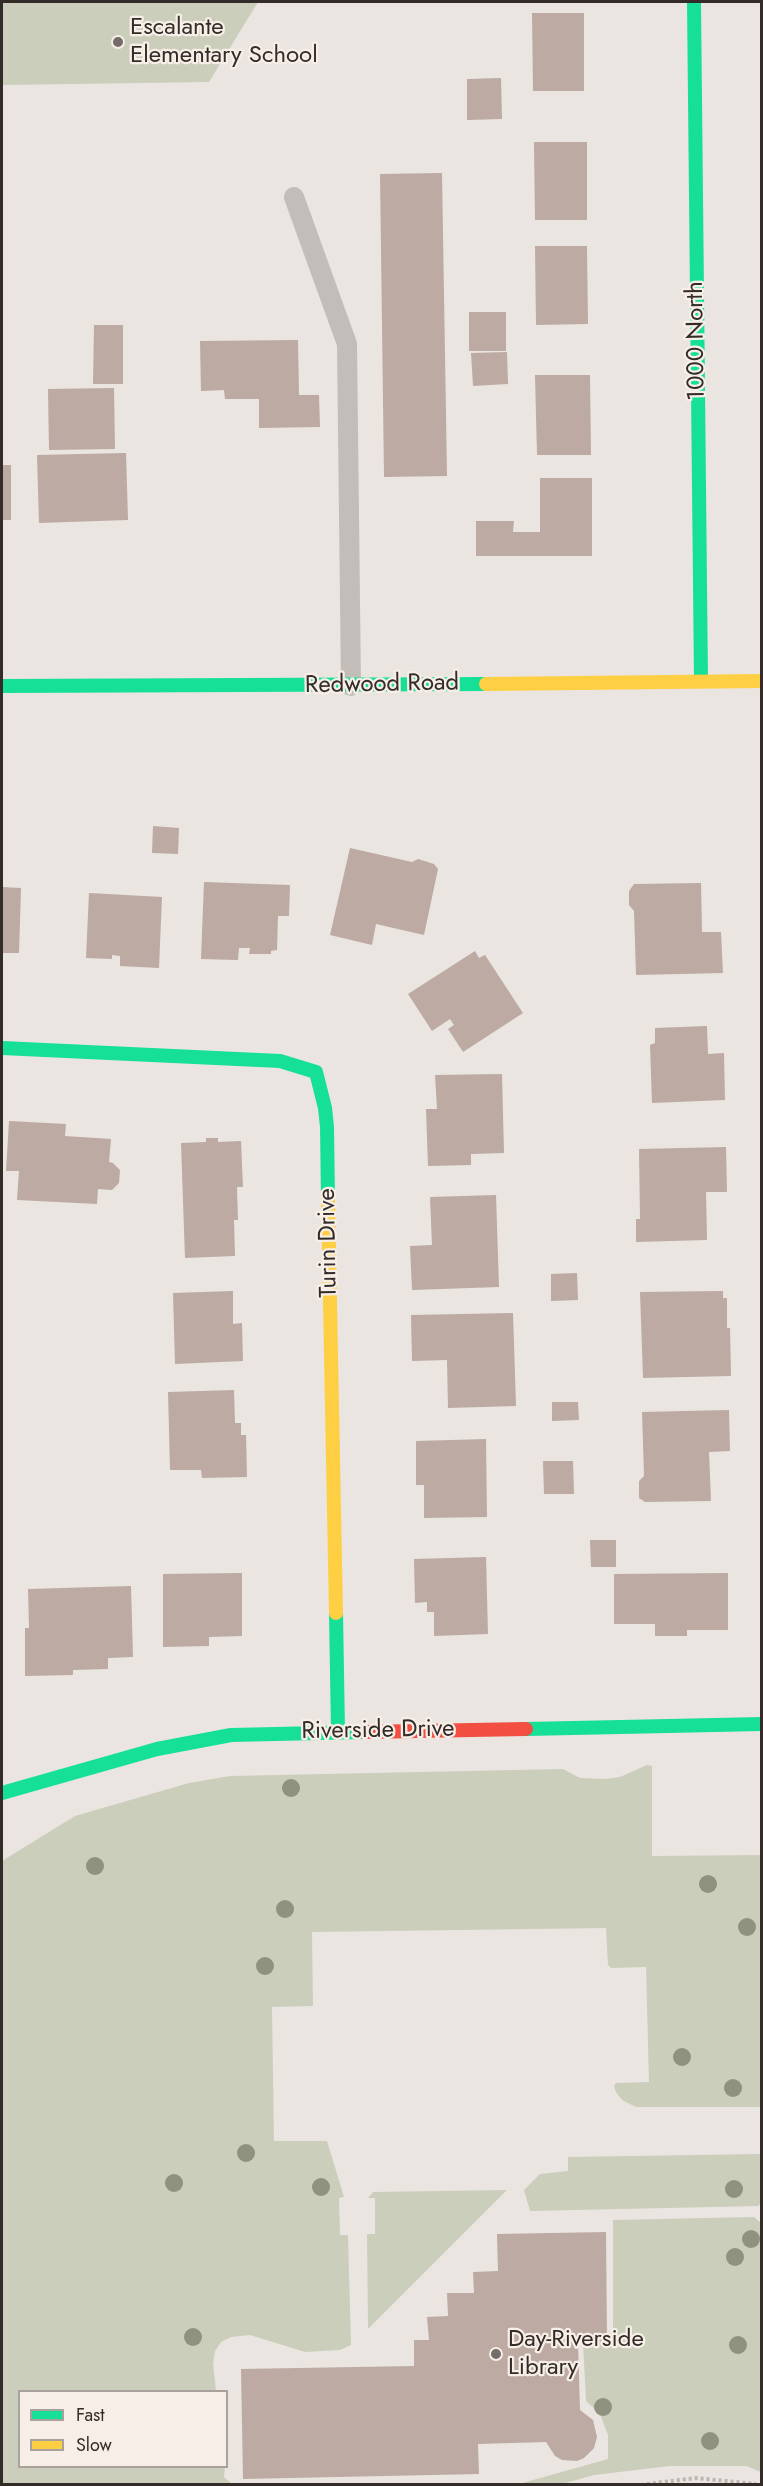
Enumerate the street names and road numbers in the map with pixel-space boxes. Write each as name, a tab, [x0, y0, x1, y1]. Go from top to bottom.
street label: 1000 North	[682, 281, 712, 401]
street label: Redwood Road	[305, 669, 459, 701]
street label: Turin Drive	[314, 1188, 344, 1298]
street label: Riverside Drive	[301, 1715, 455, 1747]

